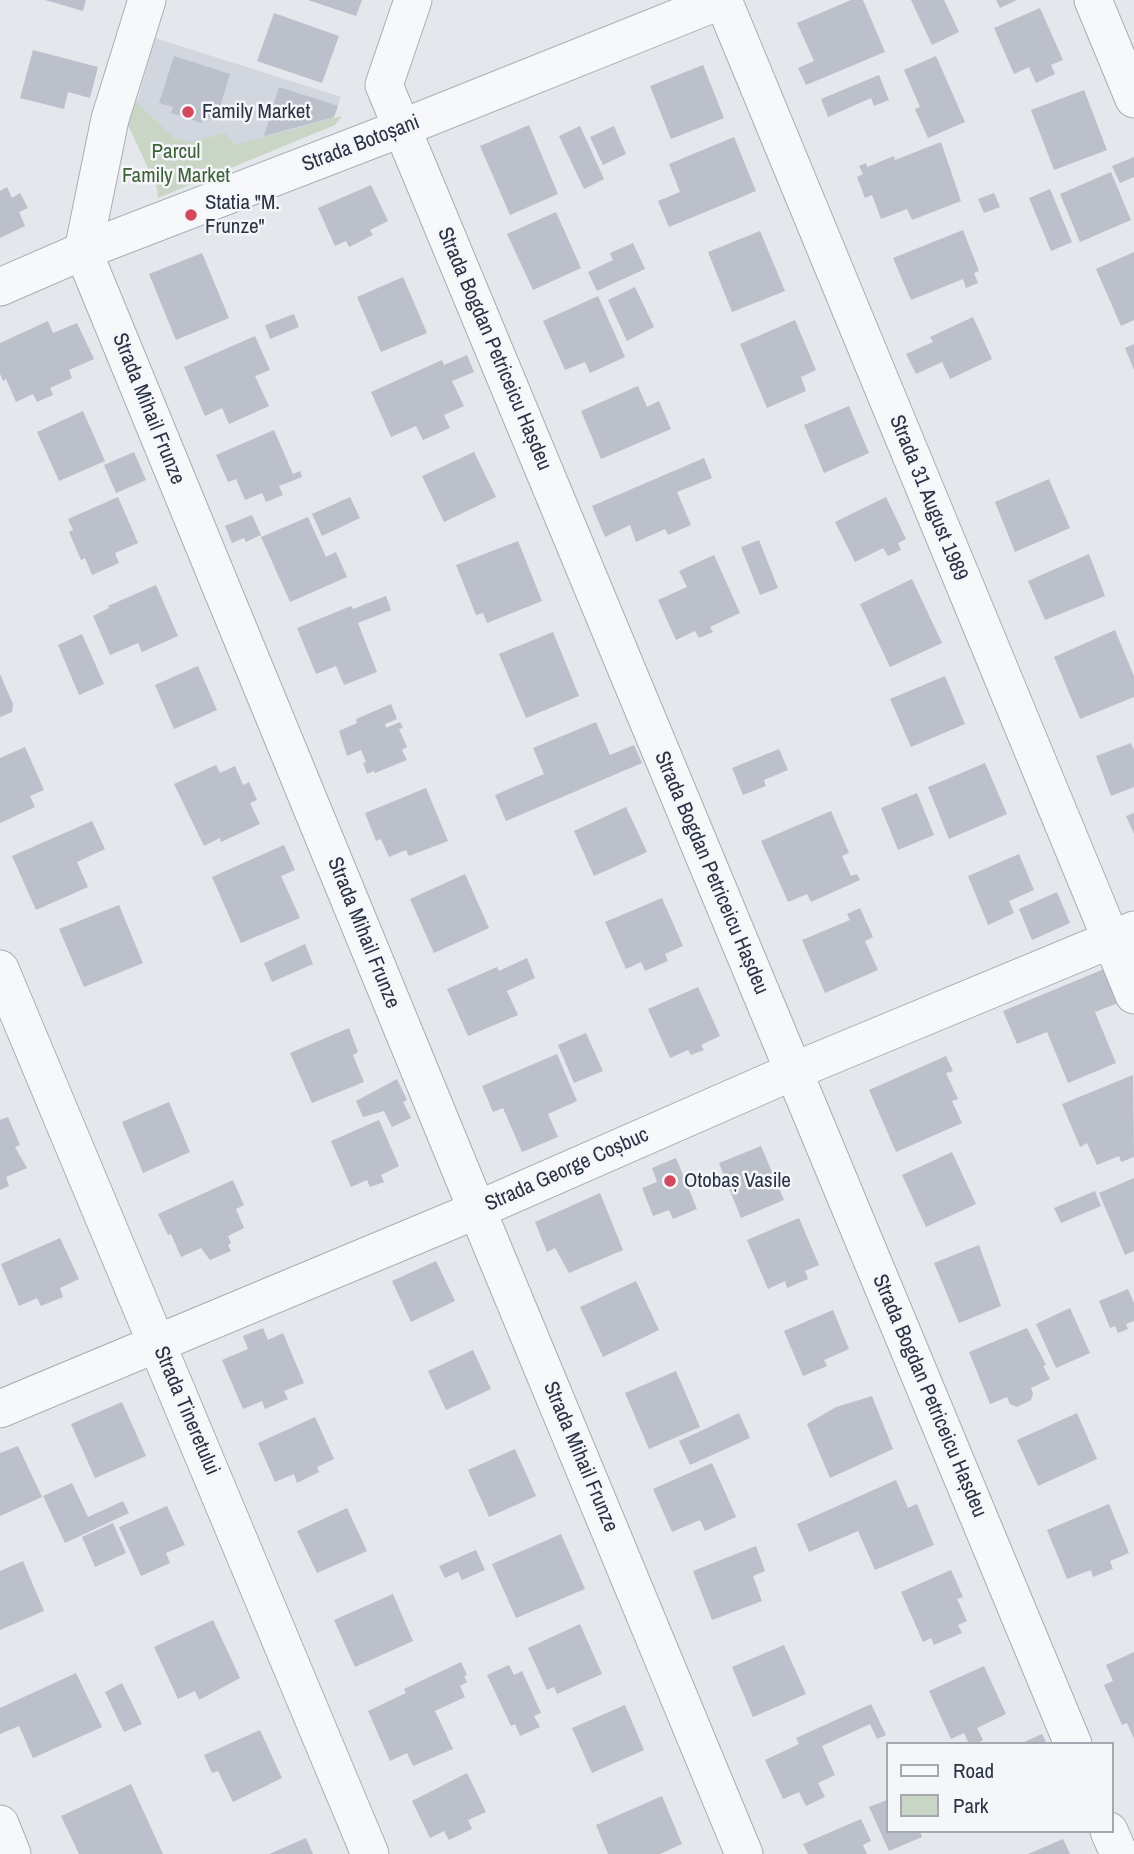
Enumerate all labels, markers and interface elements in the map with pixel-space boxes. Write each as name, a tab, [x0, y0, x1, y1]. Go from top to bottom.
place label: Family Market	[202, 99, 310, 125]
marker: Family Market	[180, 104, 196, 120]
street label: Strada Botoșani	[299, 110, 423, 178]
park label: Parcul Family Market	[122, 139, 230, 189]
place label: Statia "M. Frunze"	[205, 190, 280, 240]
marker: Statia "M. Frunze"	[183, 207, 199, 223]
street label: Strada Bogdan Petriceicu Hașdeu	[431, 224, 557, 474]
street label: Strada Mihail Frunze	[106, 330, 190, 488]
street label: Strada 31 August 1989	[883, 412, 973, 584]
street label: Strada Bogdan Petriceicu Hașdeu	[648, 748, 774, 998]
street label: Strada Mihail Frunze	[321, 854, 405, 1012]
street label: Strada George Coșbuc	[481, 1123, 653, 1217]
place label: Otobaș Vasile	[684, 1168, 791, 1194]
marker: Otobaș Vasile	[662, 1173, 678, 1189]
street label: Strada Bogdan Petriceicu Hașdeu	[866, 1271, 992, 1521]
street label: Strada Tineretului	[148, 1343, 224, 1479]
street label: Strada Mihail Frunze	[537, 1378, 623, 1536]
legend	[886, 1742, 1113, 1833]
text: Road	[953, 1756, 994, 1785]
text: Park	[953, 1791, 988, 1820]

